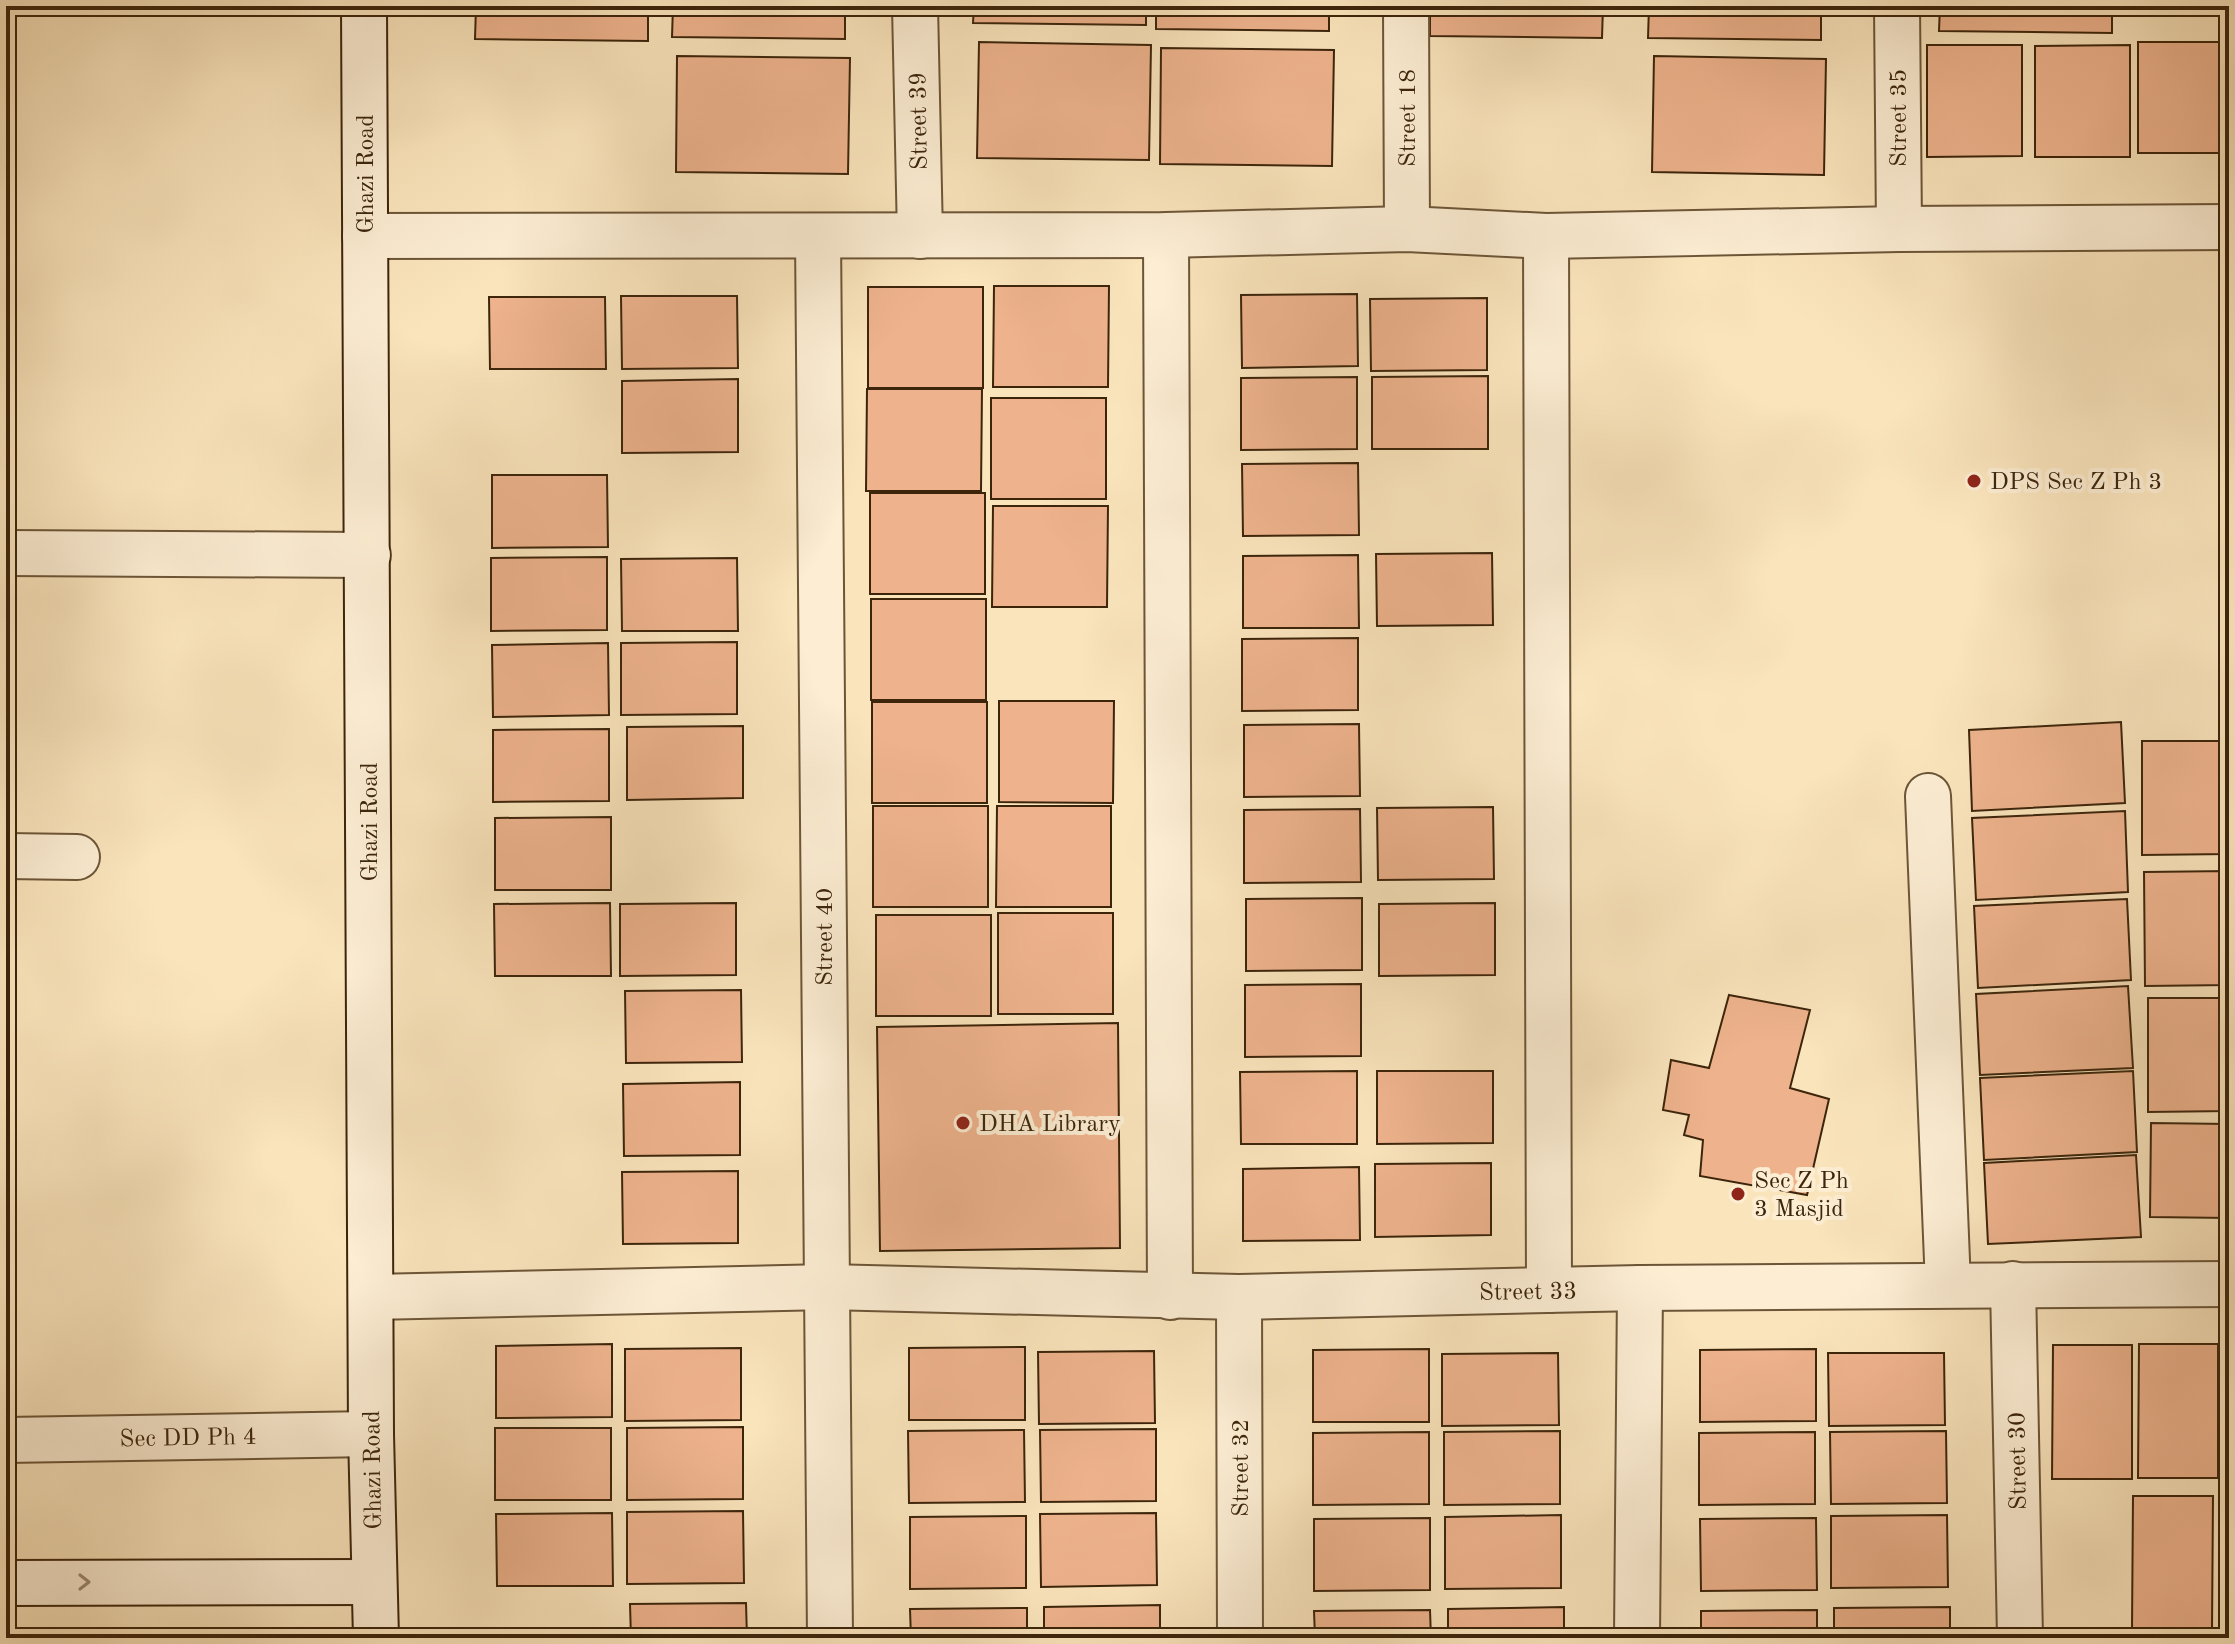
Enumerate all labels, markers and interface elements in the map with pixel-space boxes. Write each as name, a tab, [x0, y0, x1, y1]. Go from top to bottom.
street label: Street 18	[1397, 69, 1421, 167]
street label: Street 35	[1888, 69, 1912, 167]
street label: Street 39	[907, 72, 933, 170]
street label: Ghazi Road	[355, 114, 379, 234]
place label: DPS Sec Z Ph 3	[1990, 471, 2162, 495]
marker: DPS Sec Z Ph 3	[1965, 472, 1983, 490]
street label: Ghazi Road	[359, 762, 383, 882]
street label: Street 40	[814, 888, 838, 986]
place label: DHA Library	[979, 1113, 1121, 1137]
marker: DHA Library	[954, 1114, 972, 1132]
place label: Sec Z Ph 3 Masjid	[1754, 1170, 1849, 1222]
marker: Sec Z Ph 3 Masjid	[1729, 1185, 1747, 1203]
street label: Street 33	[1479, 1280, 1577, 1306]
street label: Ghazi Road	[361, 1410, 387, 1530]
street label: Street 30	[2006, 1412, 2032, 1510]
street label: Street 32	[1230, 1419, 1254, 1517]
street label: Sec DD Ph 4	[119, 1426, 257, 1452]
one-way arrow	[78, 1573, 91, 1591]

